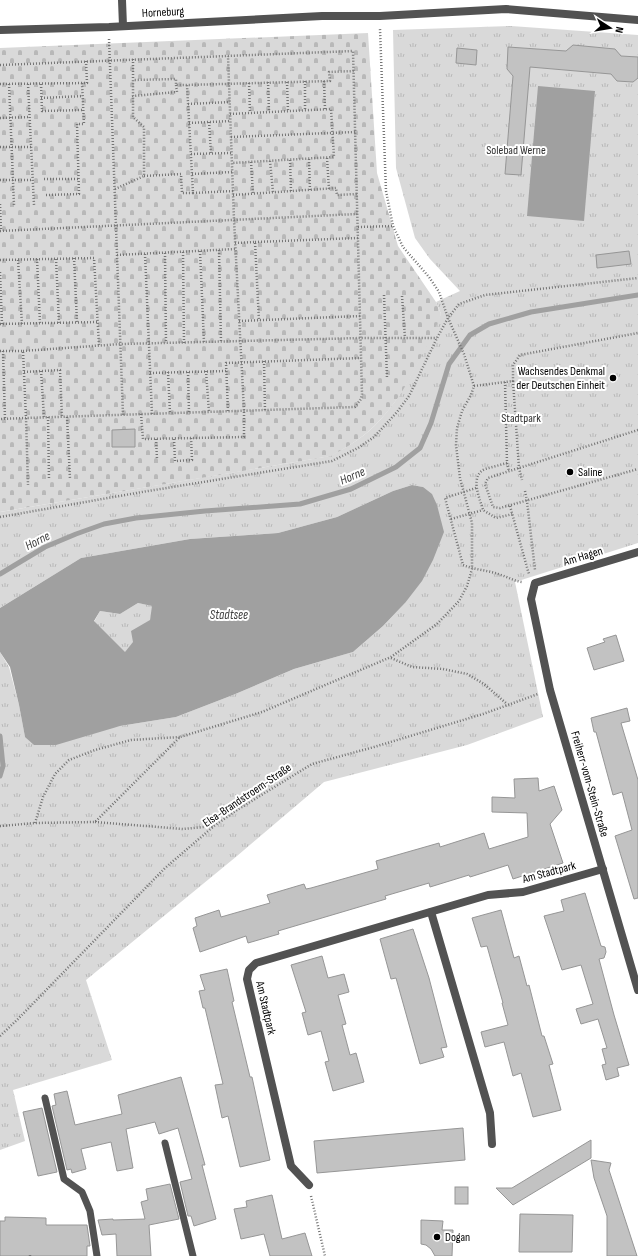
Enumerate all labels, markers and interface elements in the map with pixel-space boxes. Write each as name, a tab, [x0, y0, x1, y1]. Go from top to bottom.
street label: Horneburg	[141, 4, 185, 21]
north arrow	[590, 8, 630, 48]
text: N	[612, 26, 626, 34]
park label: Solebad Werne	[486, 143, 546, 158]
place label: Wachsendes Denkmal der Deutschen Einheit	[516, 364, 605, 393]
marker: Wachsendes Denkmal der Deutschen Einheit	[608, 373, 618, 383]
park label: Stadtpark	[501, 411, 541, 426]
water label: Horne	[337, 463, 367, 488]
place label: Saline	[578, 465, 603, 480]
marker: Saline	[565, 467, 575, 477]
water label: Horne	[22, 528, 53, 554]
street label: Am Hagen	[561, 543, 605, 570]
water label: Stadtsee	[210, 607, 248, 623]
street label: Freiherr-vom-Stein-Straße	[567, 730, 612, 839]
street label: Elsa-Brandstroem-Straße	[200, 760, 294, 831]
street label: Am Stadtpark	[520, 858, 578, 887]
street label: Am Stadtpark	[252, 979, 279, 1037]
place label: Dogan	[445, 1230, 470, 1245]
marker: Dogan	[432, 1232, 442, 1242]

